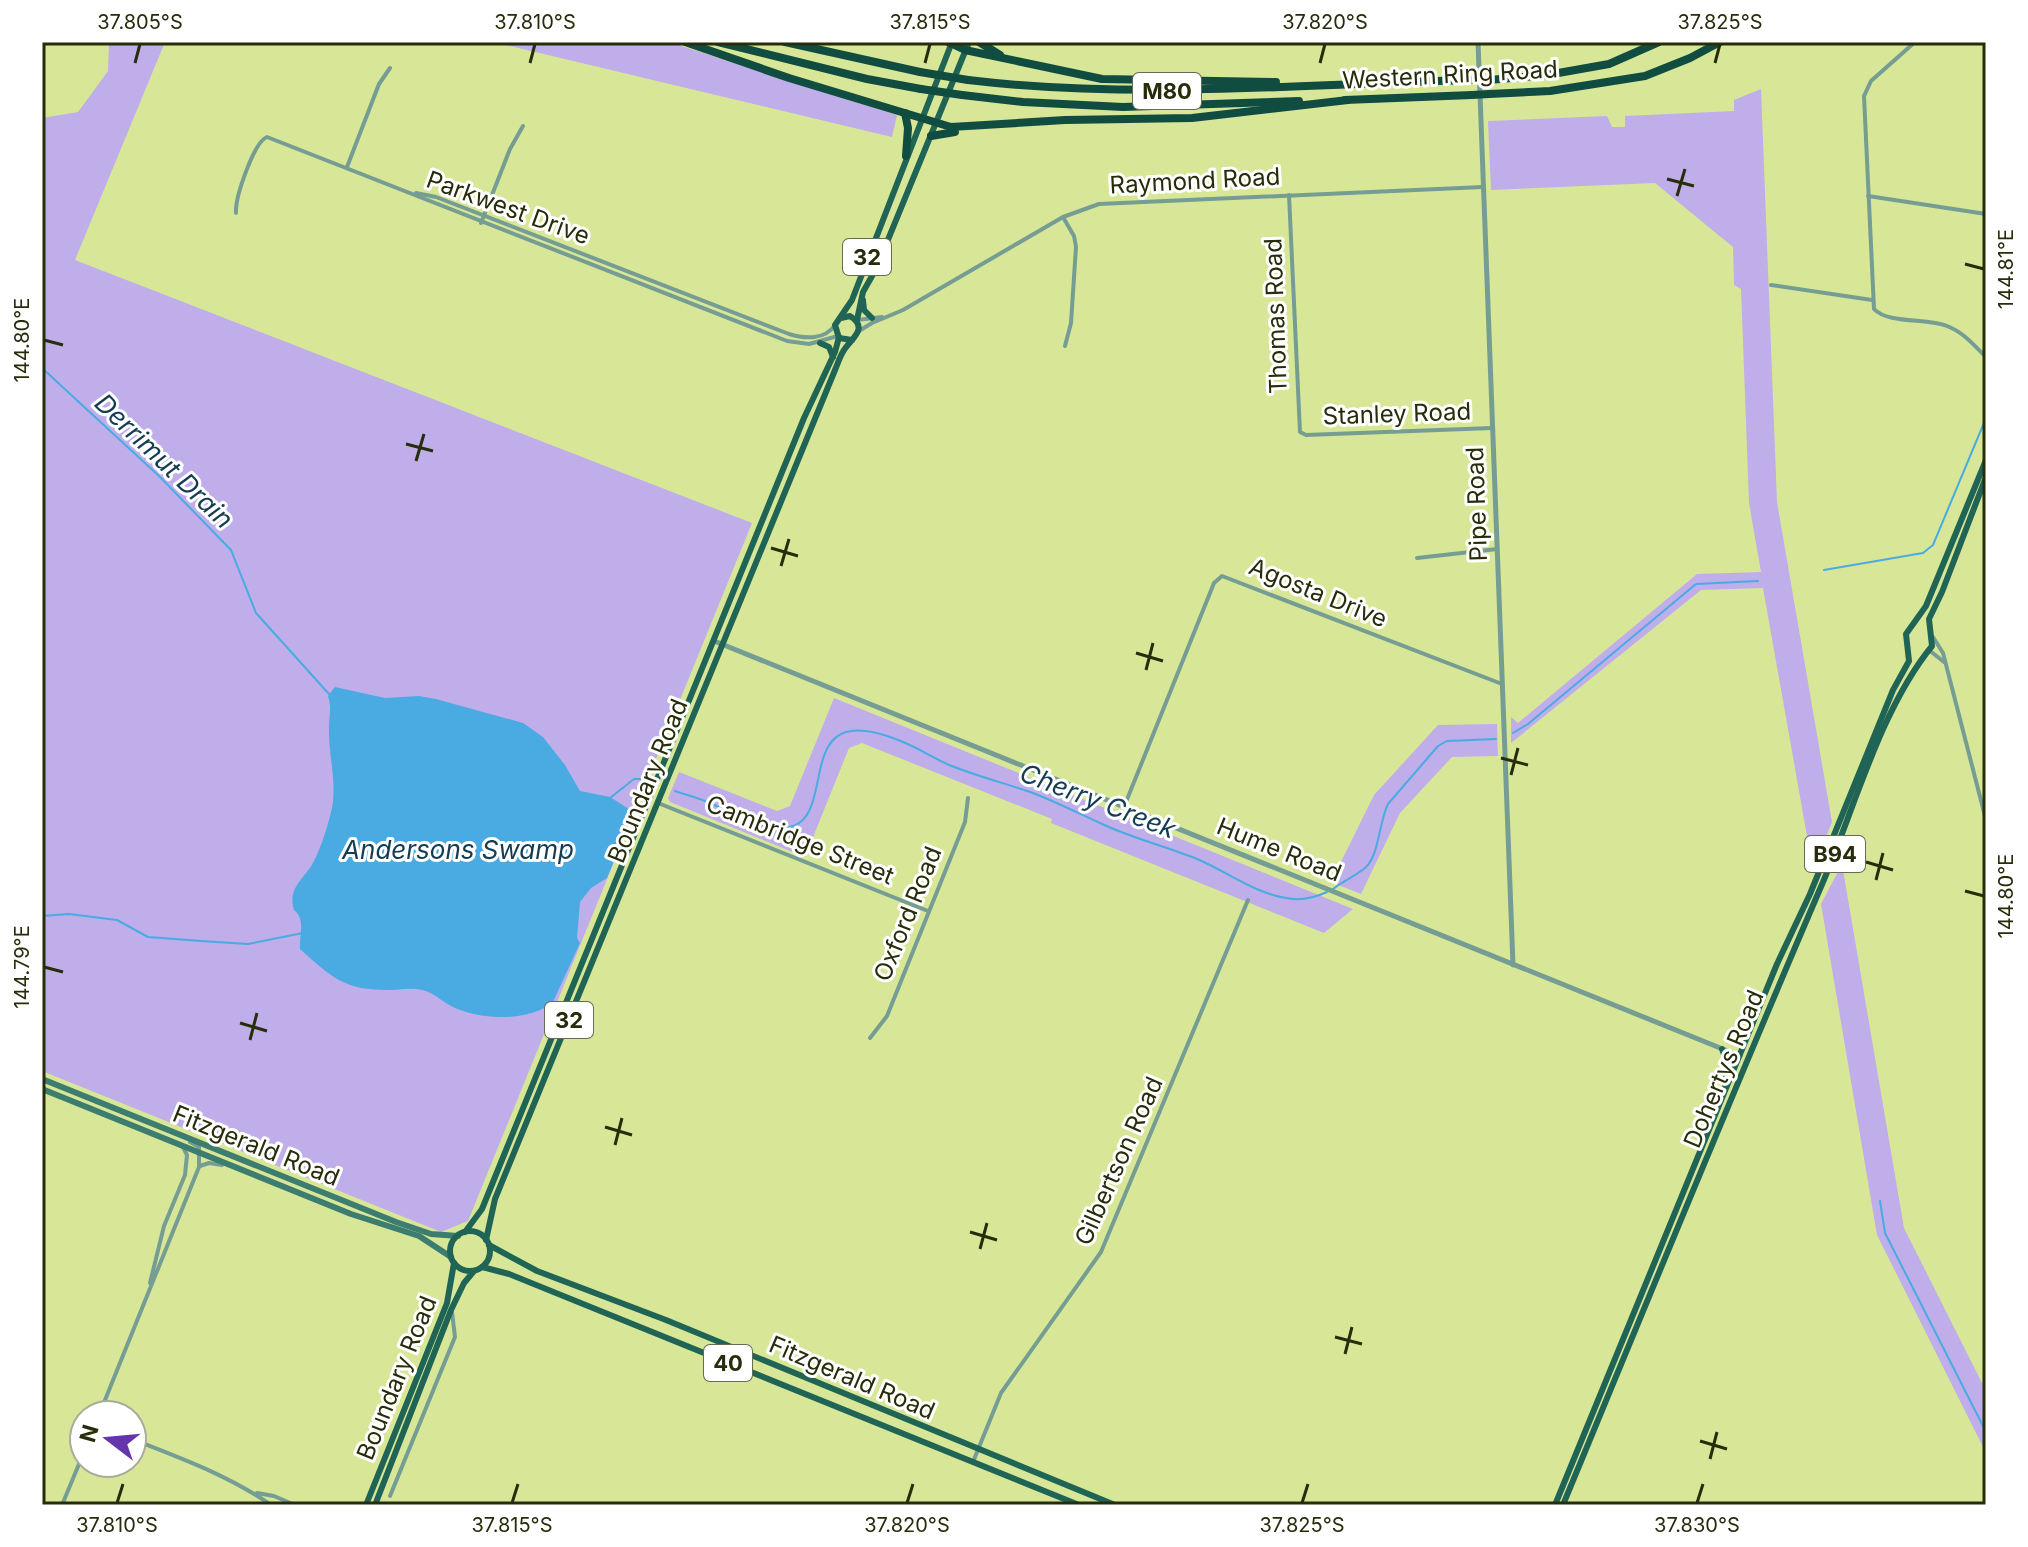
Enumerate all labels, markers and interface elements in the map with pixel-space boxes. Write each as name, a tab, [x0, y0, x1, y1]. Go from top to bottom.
text: 37.805°S	[97, 10, 183, 34]
text: 37.810°S	[494, 10, 576, 34]
text: 37.815°S	[889, 10, 971, 34]
text: 37.820°S	[1282, 10, 1368, 34]
text: 37.825°S	[1677, 10, 1763, 34]
street label: Western Ring Road	[1341, 54, 1559, 95]
road number: M80	[1133, 73, 1201, 109]
street label: Raymond Road	[1109, 162, 1281, 199]
street label: Parkwest Drive	[423, 165, 594, 250]
text: 144.81°E	[1994, 229, 2018, 309]
street label: Thomas Road	[1258, 238, 1293, 394]
road number: 32	[843, 239, 891, 275]
text: 144.80°E	[10, 298, 34, 382]
water label: Derrimut Drain	[89, 387, 240, 534]
street label: Stanley Road	[1322, 396, 1472, 431]
street label: Pipe Road	[1460, 446, 1493, 562]
street label: Agosta Drive	[1245, 552, 1391, 633]
street label: Boundary Road	[601, 695, 694, 867]
water label: Cherry Creek	[1016, 757, 1181, 845]
street label: Cambridge Street	[702, 789, 898, 890]
street label: Hume Road	[1213, 811, 1346, 888]
water label: Andersons Swamp	[341, 834, 574, 865]
road number: B94	[1805, 836, 1865, 872]
street label: Oxford Road	[867, 842, 948, 985]
text: 144.80°E	[1994, 854, 2018, 938]
text: 144.79°E	[10, 925, 34, 1009]
street label: Dohertys Road	[1677, 986, 1770, 1152]
road number: 32	[545, 1002, 593, 1038]
street label: Gilbertson Road	[1068, 1072, 1169, 1249]
street label: Fitzgerald Road	[169, 1099, 344, 1192]
street label: Boundary Road	[350, 1292, 443, 1464]
street label: Fitzgerald Road	[765, 1330, 939, 1425]
road number: 40	[704, 1345, 752, 1381]
north arrow	[68, 1399, 148, 1479]
text: N	[74, 1422, 104, 1445]
text: 37.810°S	[76, 1513, 158, 1537]
text: 37.815°S	[471, 1513, 553, 1537]
text: 37.820°S	[864, 1513, 950, 1537]
text: 37.825°S	[1259, 1513, 1345, 1537]
text: 37.830°S	[1654, 1513, 1740, 1537]

